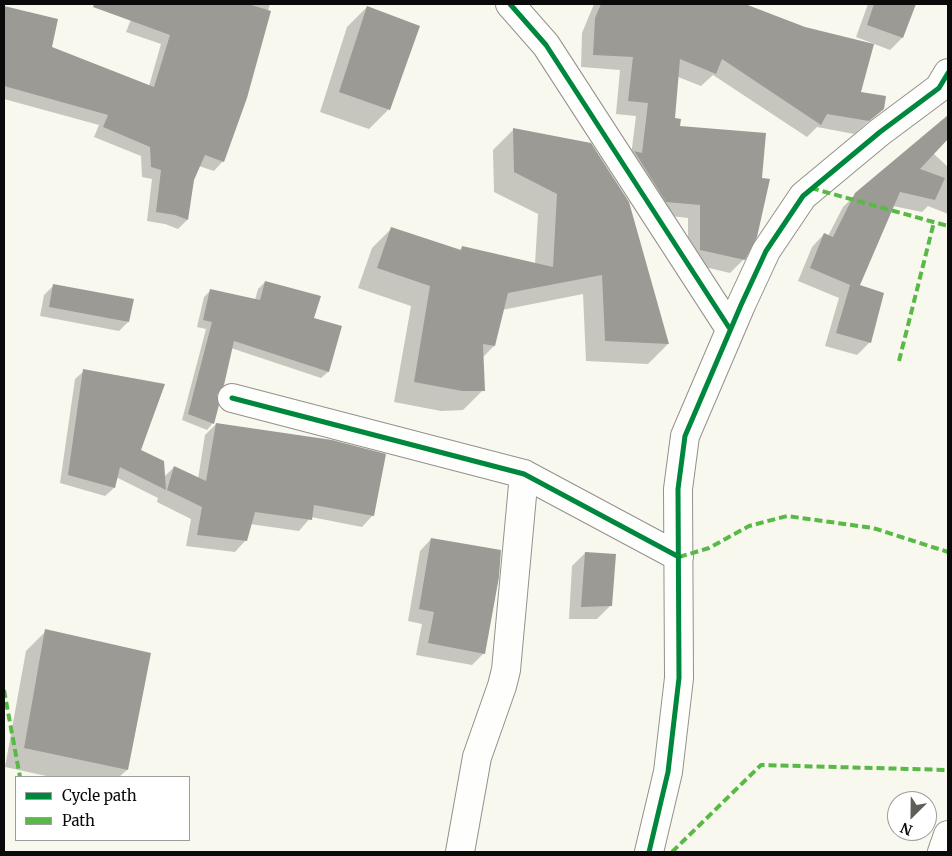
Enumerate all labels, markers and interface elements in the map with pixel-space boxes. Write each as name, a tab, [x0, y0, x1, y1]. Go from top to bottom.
legend	[15, 776, 190, 841]
text: Cycle path	[62, 786, 137, 805]
north arrow	[887, 791, 937, 841]
text: Path	[62, 811, 95, 830]
text: N	[898, 818, 915, 839]

